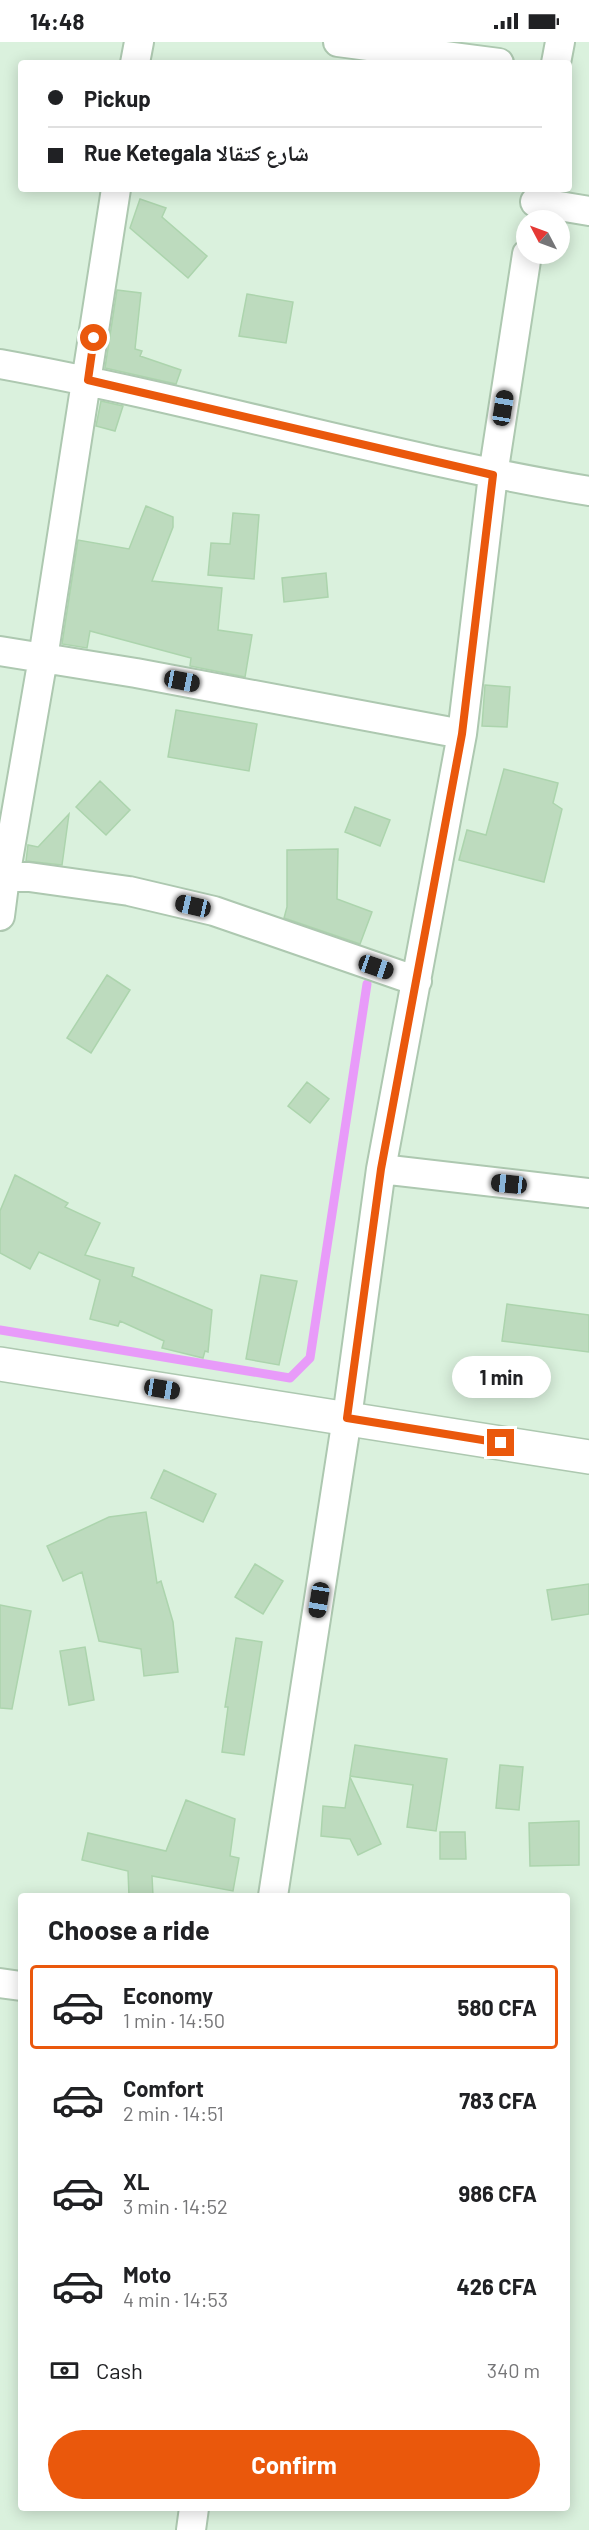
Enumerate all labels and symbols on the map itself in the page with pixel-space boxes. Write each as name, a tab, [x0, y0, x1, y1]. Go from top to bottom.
north arrow	[516, 210, 570, 264]
route start	[80, 324, 107, 351]
car	[491, 389, 515, 427]
car	[163, 669, 201, 693]
car	[173, 893, 213, 919]
car	[356, 953, 396, 981]
car	[490, 1173, 528, 1195]
callout: 1 min	[452, 1356, 550, 1398]
car	[143, 1377, 181, 1401]
route end	[487, 1429, 514, 1456]
car	[307, 1581, 331, 1619]

